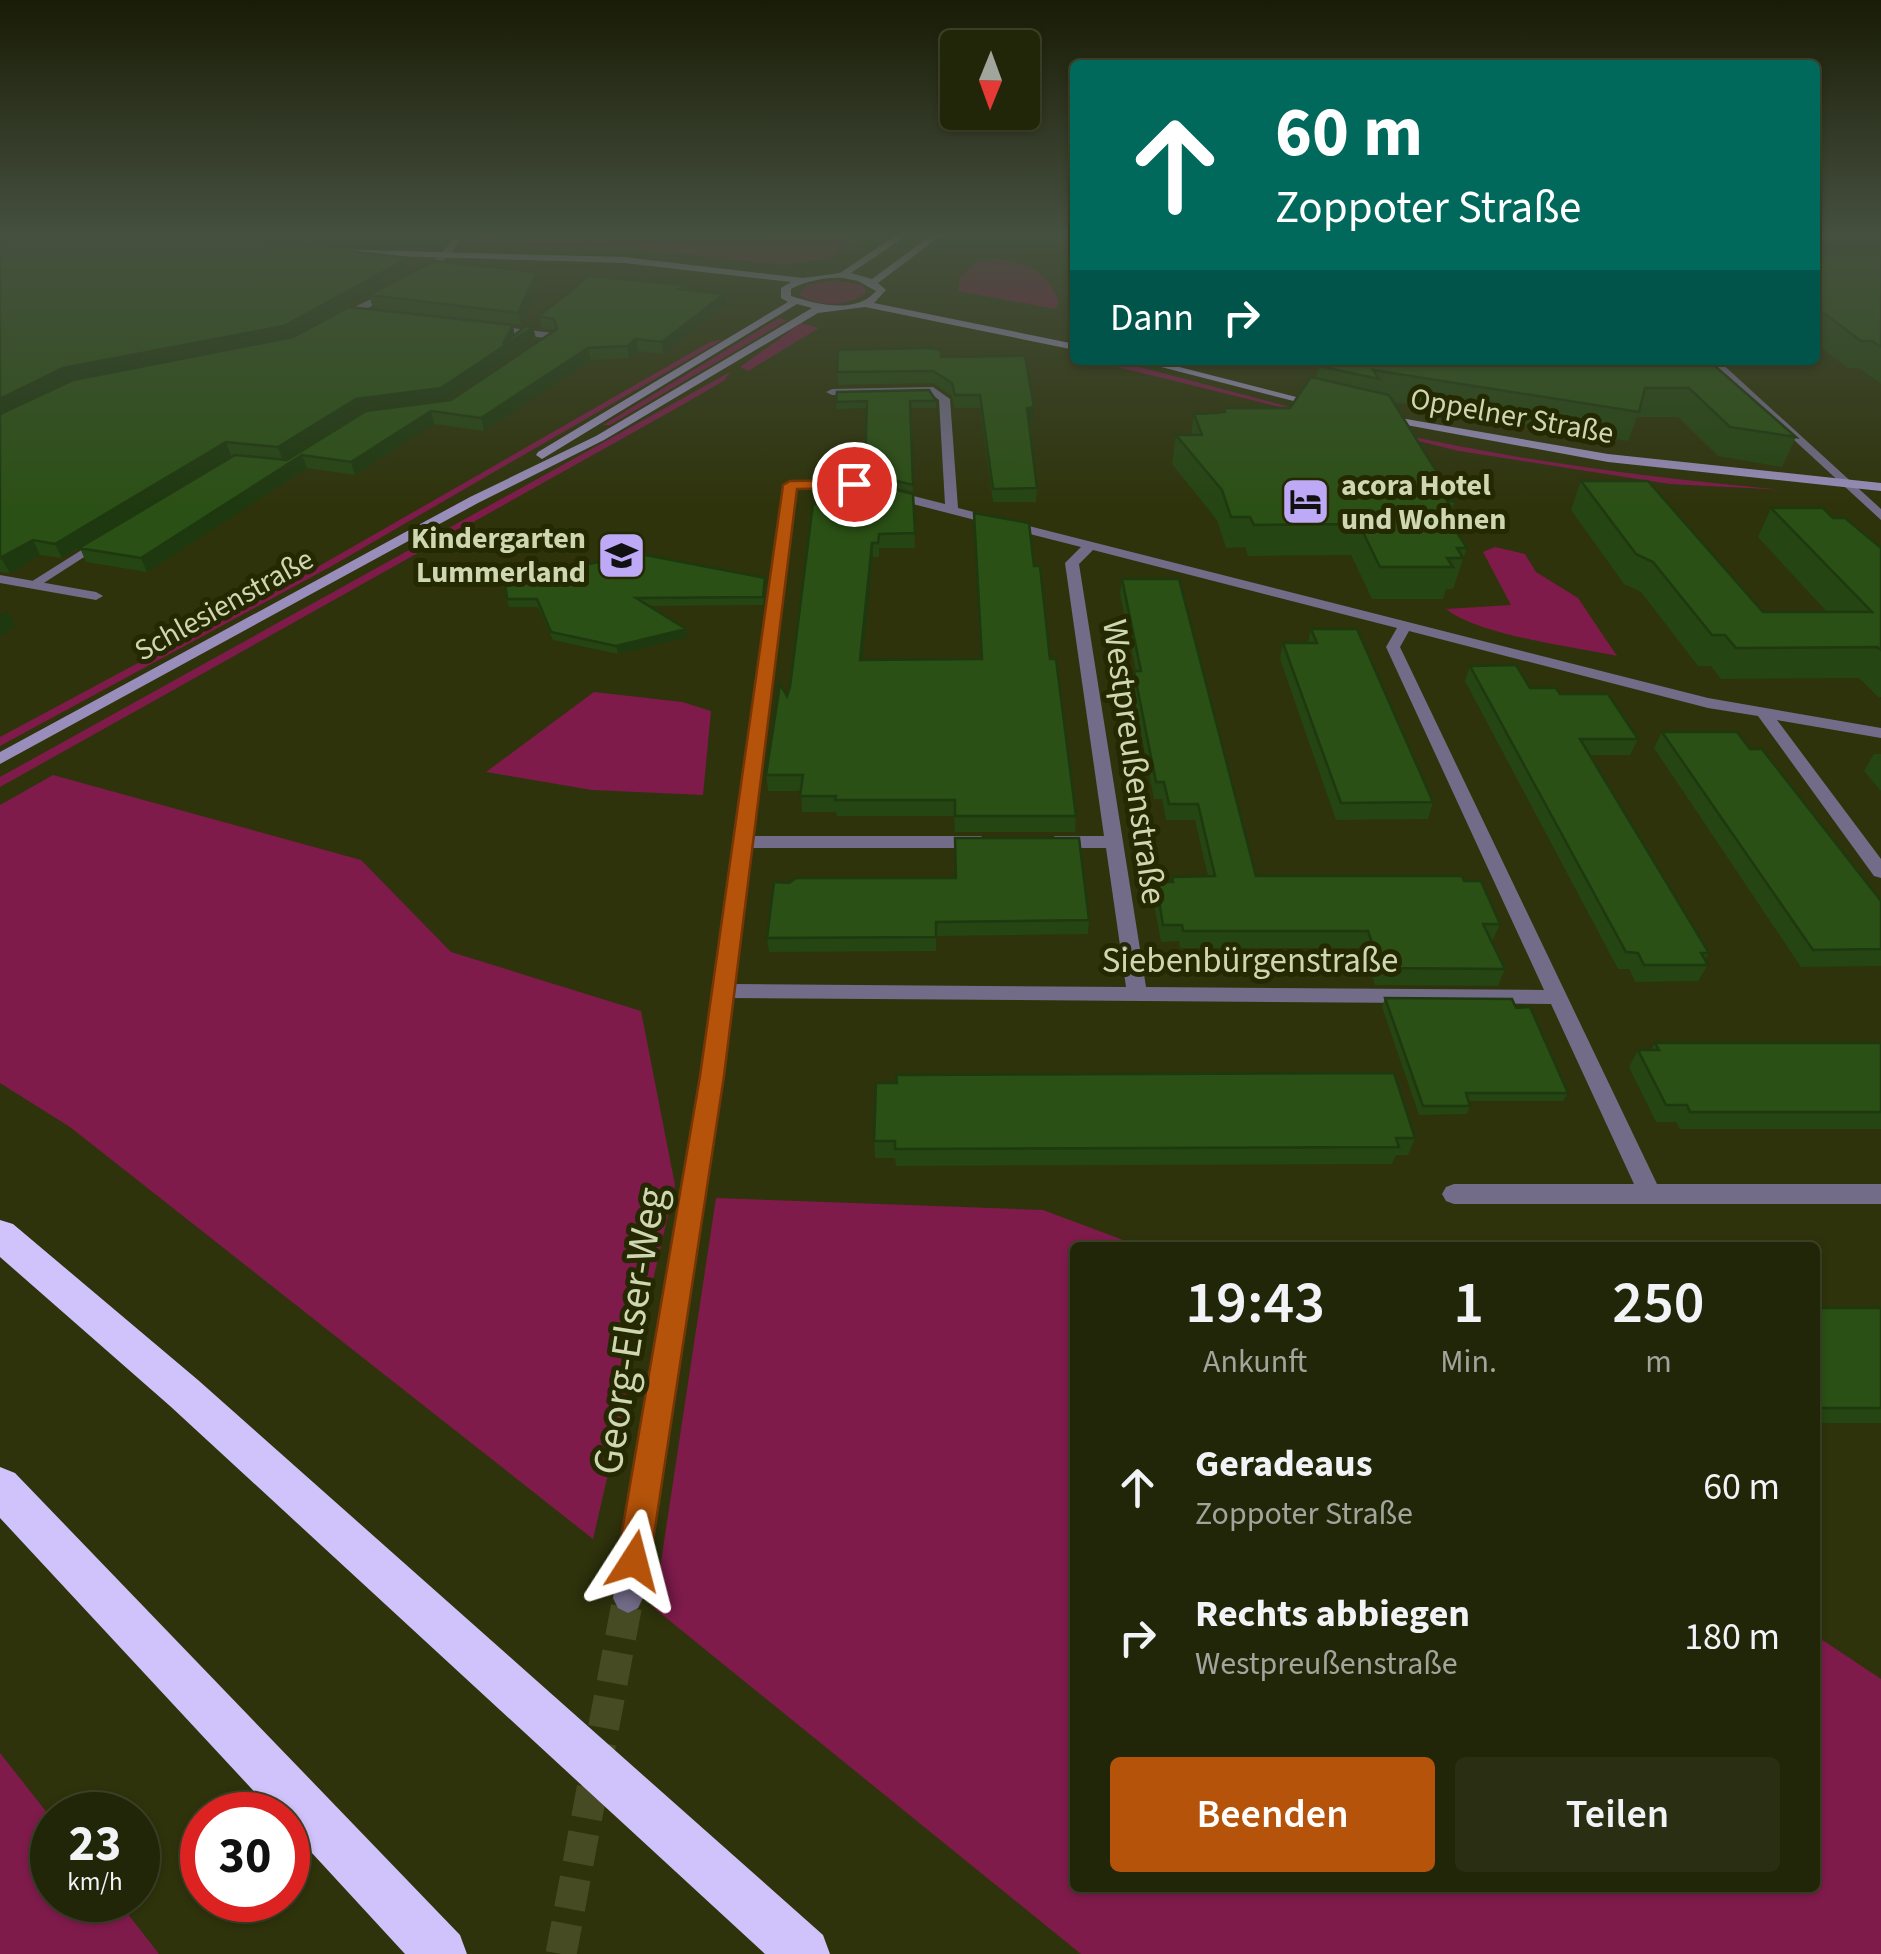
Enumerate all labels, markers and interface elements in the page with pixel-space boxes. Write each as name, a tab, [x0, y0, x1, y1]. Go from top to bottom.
north arrow	[940, 30, 1040, 130]
map controls	[940, 30, 1040, 130]
text: 60 m	[1275, 83, 1423, 183]
icon: ahead	[1110, 100, 1240, 230]
text: Zoppoter Straße	[1275, 176, 1581, 240]
icon: right	[1214, 290, 1269, 345]
text: Dann	[1110, 291, 1194, 345]
street label: Oppelner Straße	[1407, 377, 1617, 455]
pin	[812, 442, 897, 527]
icon: arrive	[827, 457, 882, 512]
place label: acora Hotel und Wohnen	[1341, 464, 1506, 541]
hotel icon: acora Hotel und Wohnen	[1280, 476, 1332, 528]
place label: Kindergarten Lummerland	[411, 517, 586, 594]
school or university icon: Kindergarten Lummerland	[595, 529, 647, 581]
street label: Schlesienstraße	[127, 538, 321, 672]
street label: Westpreußenstraße	[1089, 616, 1179, 908]
street label: Siebenbürgenstraße	[1102, 936, 1398, 986]
street label: Georg-Elser-Weg	[578, 1183, 682, 1479]
text: 19:43	[1185, 1261, 1325, 1346]
text: 1	[1453, 1261, 1484, 1346]
text: 250	[1612, 1261, 1705, 1346]
text: Ankunft	[1203, 1339, 1307, 1385]
text: Min.	[1440, 1339, 1497, 1385]
text: m	[1645, 1339, 1672, 1385]
text: Geradeaus	[1195, 1437, 1373, 1491]
icon: ahead	[1110, 1460, 1165, 1515]
text: 60 m	[1703, 1460, 1780, 1514]
text: Zoppoter Straße	[1195, 1491, 1413, 1537]
position arrow	[582, 1509, 686, 1613]
text: Rechts abbiegen	[1195, 1587, 1470, 1641]
icon: right	[1110, 1610, 1165, 1665]
text: 180 m	[1684, 1610, 1780, 1664]
text: Westpreußenstraße	[1195, 1641, 1458, 1687]
button: Beenden	[1110, 1757, 1435, 1872]
button: Teilen	[1455, 1757, 1780, 1872]
speed limit sign: 30	[180, 1792, 310, 1922]
text: 23	[69, 1809, 121, 1880]
text: km/h	[67, 1864, 123, 1900]

